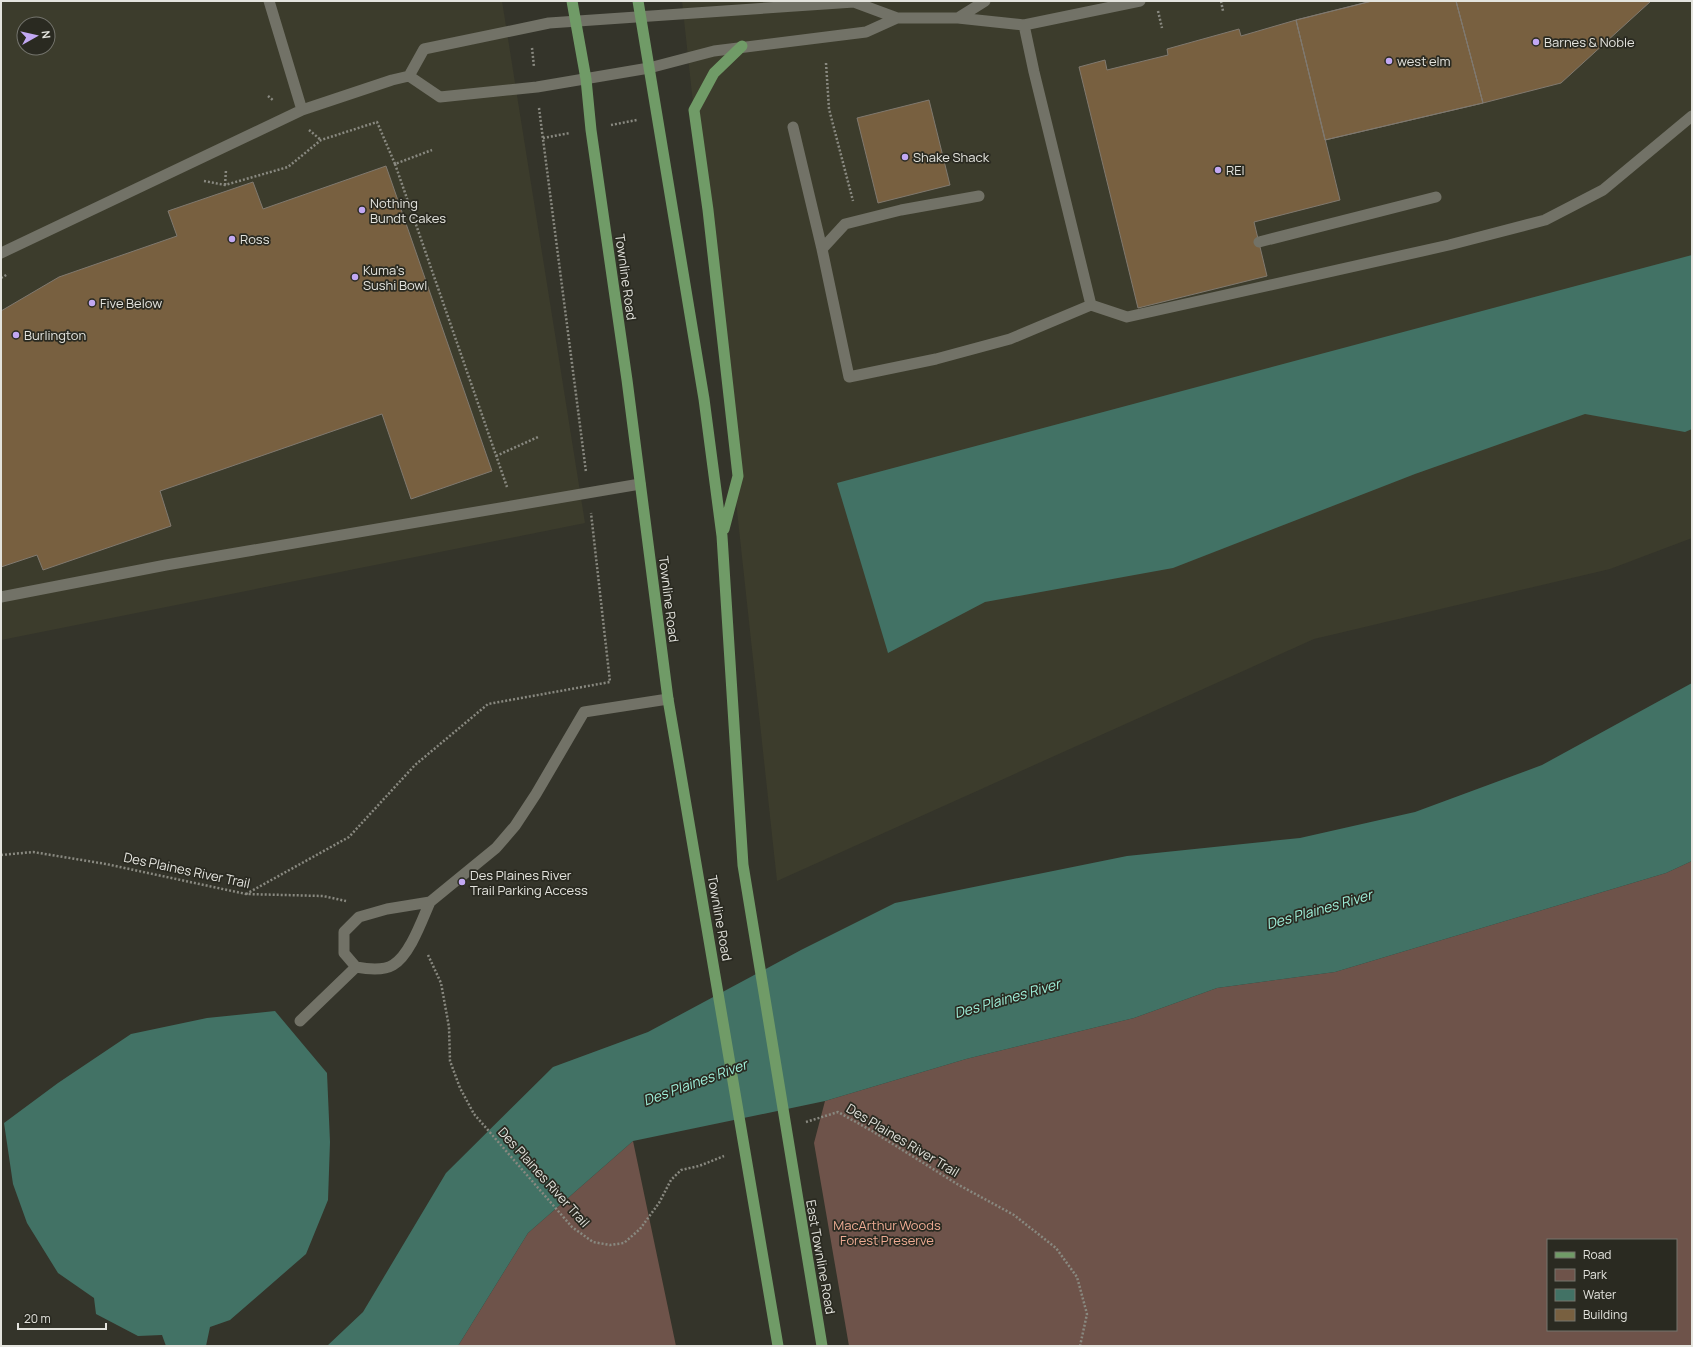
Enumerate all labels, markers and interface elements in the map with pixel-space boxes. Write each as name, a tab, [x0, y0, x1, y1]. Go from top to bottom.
north arrow	[16, 16, 56, 56]
text: N	[38, 30, 54, 40]
place label: Barnes & Noble	[1544, 33, 1635, 51]
marker: Barnes & Noble	[1531, 37, 1541, 47]
place label: west elm	[1397, 52, 1451, 70]
marker: west elm	[1384, 56, 1394, 66]
place label: Shake Shack	[913, 148, 990, 166]
marker: Shake Shack	[900, 152, 910, 162]
place label: REI	[1226, 161, 1245, 179]
marker: REI	[1213, 165, 1223, 175]
place label: Nothing Bundt Cakes	[370, 194, 446, 227]
marker: Nothing Bundt Cakes	[357, 205, 367, 215]
place label: Ross	[240, 230, 270, 248]
street label: Townline Road	[611, 233, 641, 321]
marker: Ross	[227, 234, 237, 244]
place label: Kuma's Sushi Bowl	[363, 261, 427, 294]
marker: Kuma's Sushi Bowl	[350, 272, 360, 282]
place label: Five Below	[100, 294, 162, 312]
marker: Five Below	[87, 298, 97, 308]
place label: Burlington	[24, 326, 86, 344]
marker: Burlington	[11, 330, 21, 340]
street label: Townline Road	[655, 555, 683, 643]
street label: Des Plaines River Trail	[122, 848, 252, 892]
place label: Des Plaines River Trail Parking Access	[470, 866, 588, 899]
street label: Townline Road	[704, 874, 736, 962]
marker: Des Plaines River Trail Parking Access	[457, 877, 467, 887]
water label: Des Plaines River	[1264, 884, 1376, 933]
water label: Des Plaines River	[952, 973, 1064, 1022]
water label: Des Plaines River	[640, 1054, 751, 1110]
street label: Des Plaines River Trail	[843, 1099, 963, 1181]
street label: Des Plaines River Trail	[494, 1123, 594, 1231]
street label: East Townline Road	[802, 1198, 840, 1316]
park label: MacArthur Woods Forest Preserve	[833, 1216, 941, 1249]
legend	[1547, 1239, 1677, 1331]
text: Road	[1583, 1246, 1611, 1263]
text: Park	[1583, 1266, 1608, 1283]
text: Water	[1583, 1286, 1617, 1303]
scale bar	[18, 1305, 106, 1331]
text: Building	[1583, 1306, 1627, 1323]
text: 20 m	[24, 1310, 51, 1327]

